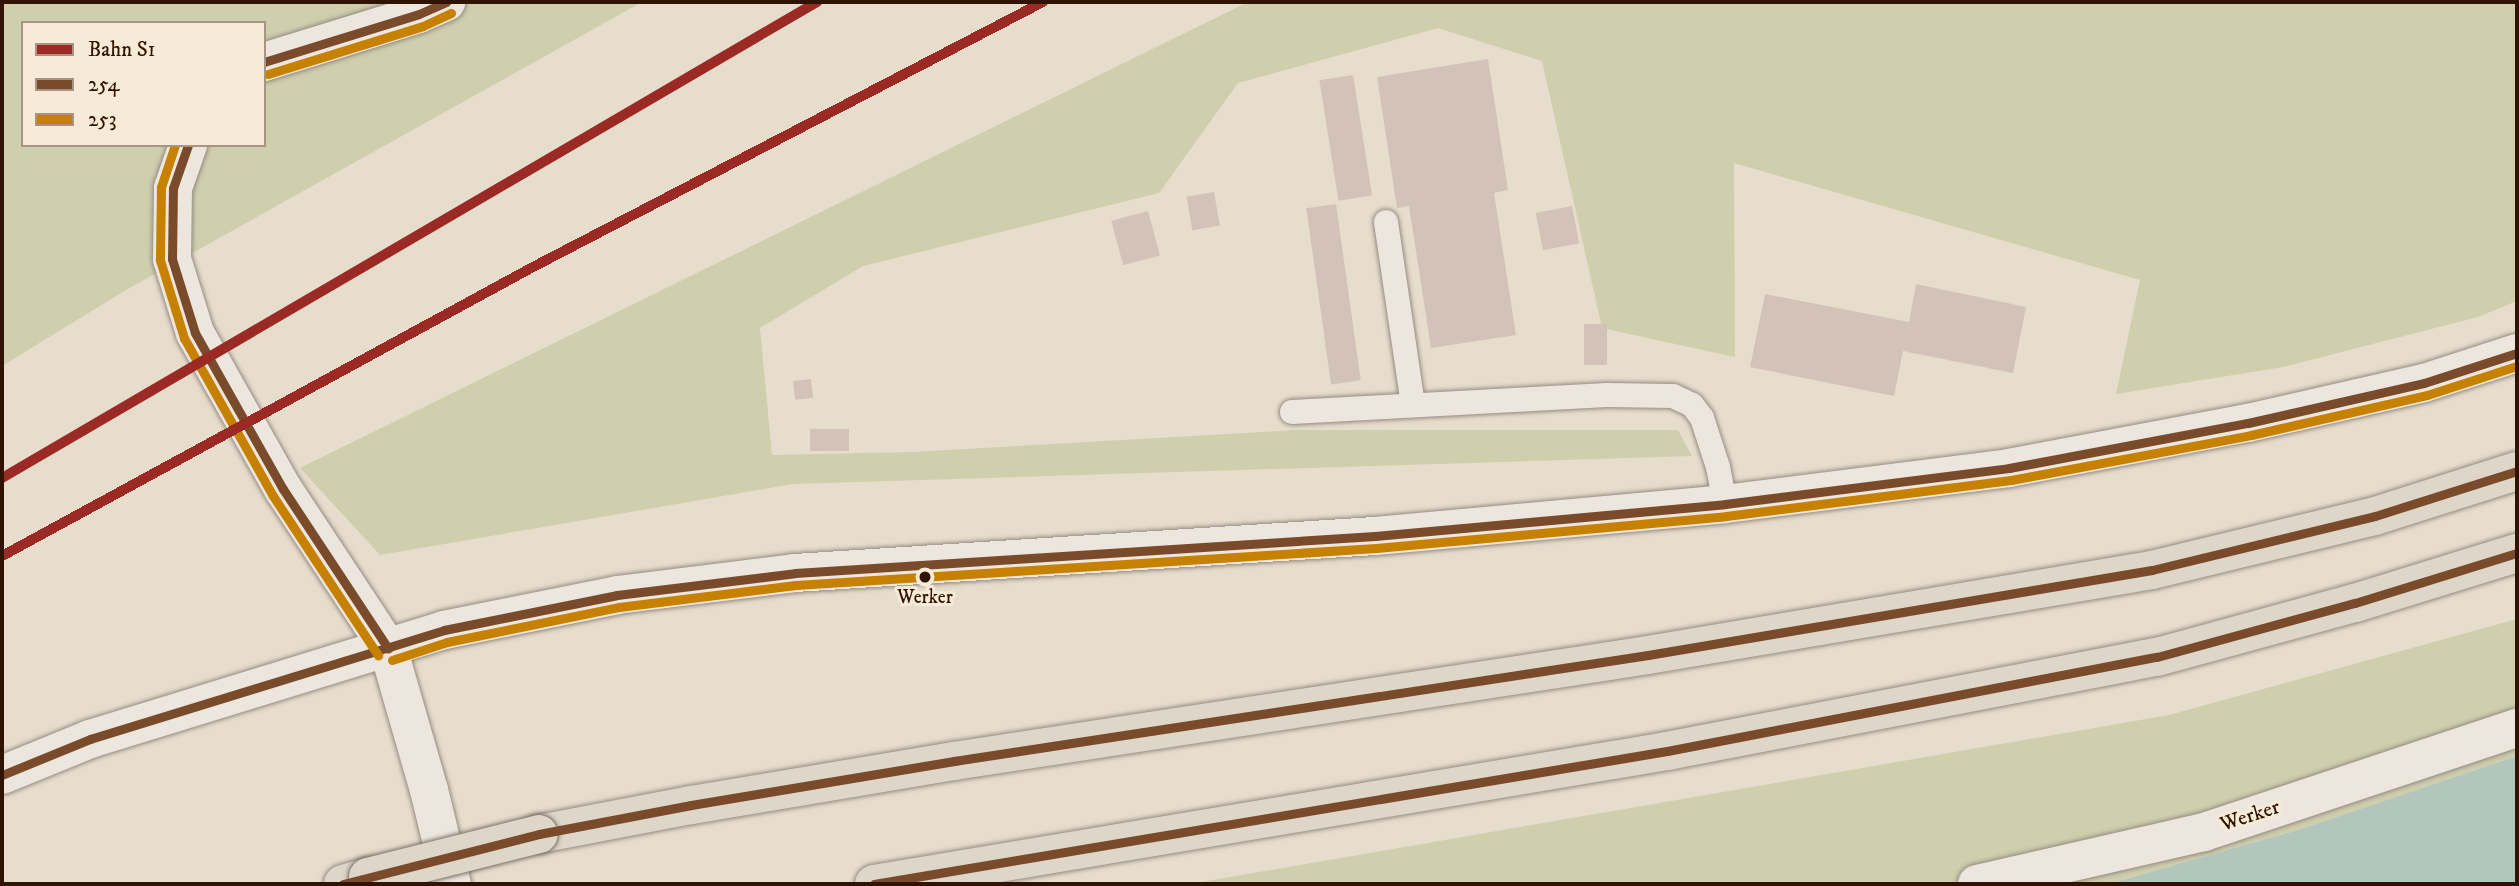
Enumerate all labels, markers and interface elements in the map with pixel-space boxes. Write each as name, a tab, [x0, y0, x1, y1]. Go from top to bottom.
legend	[21, 21, 266, 147]
text: Bahn S1	[88, 37, 155, 63]
text: 254	[88, 72, 120, 98]
text: 253	[88, 107, 116, 133]
marker: Werker	[918, 570, 932, 584]
place label: Werker	[897, 587, 953, 609]
street label: Werker	[2217, 795, 2283, 837]

